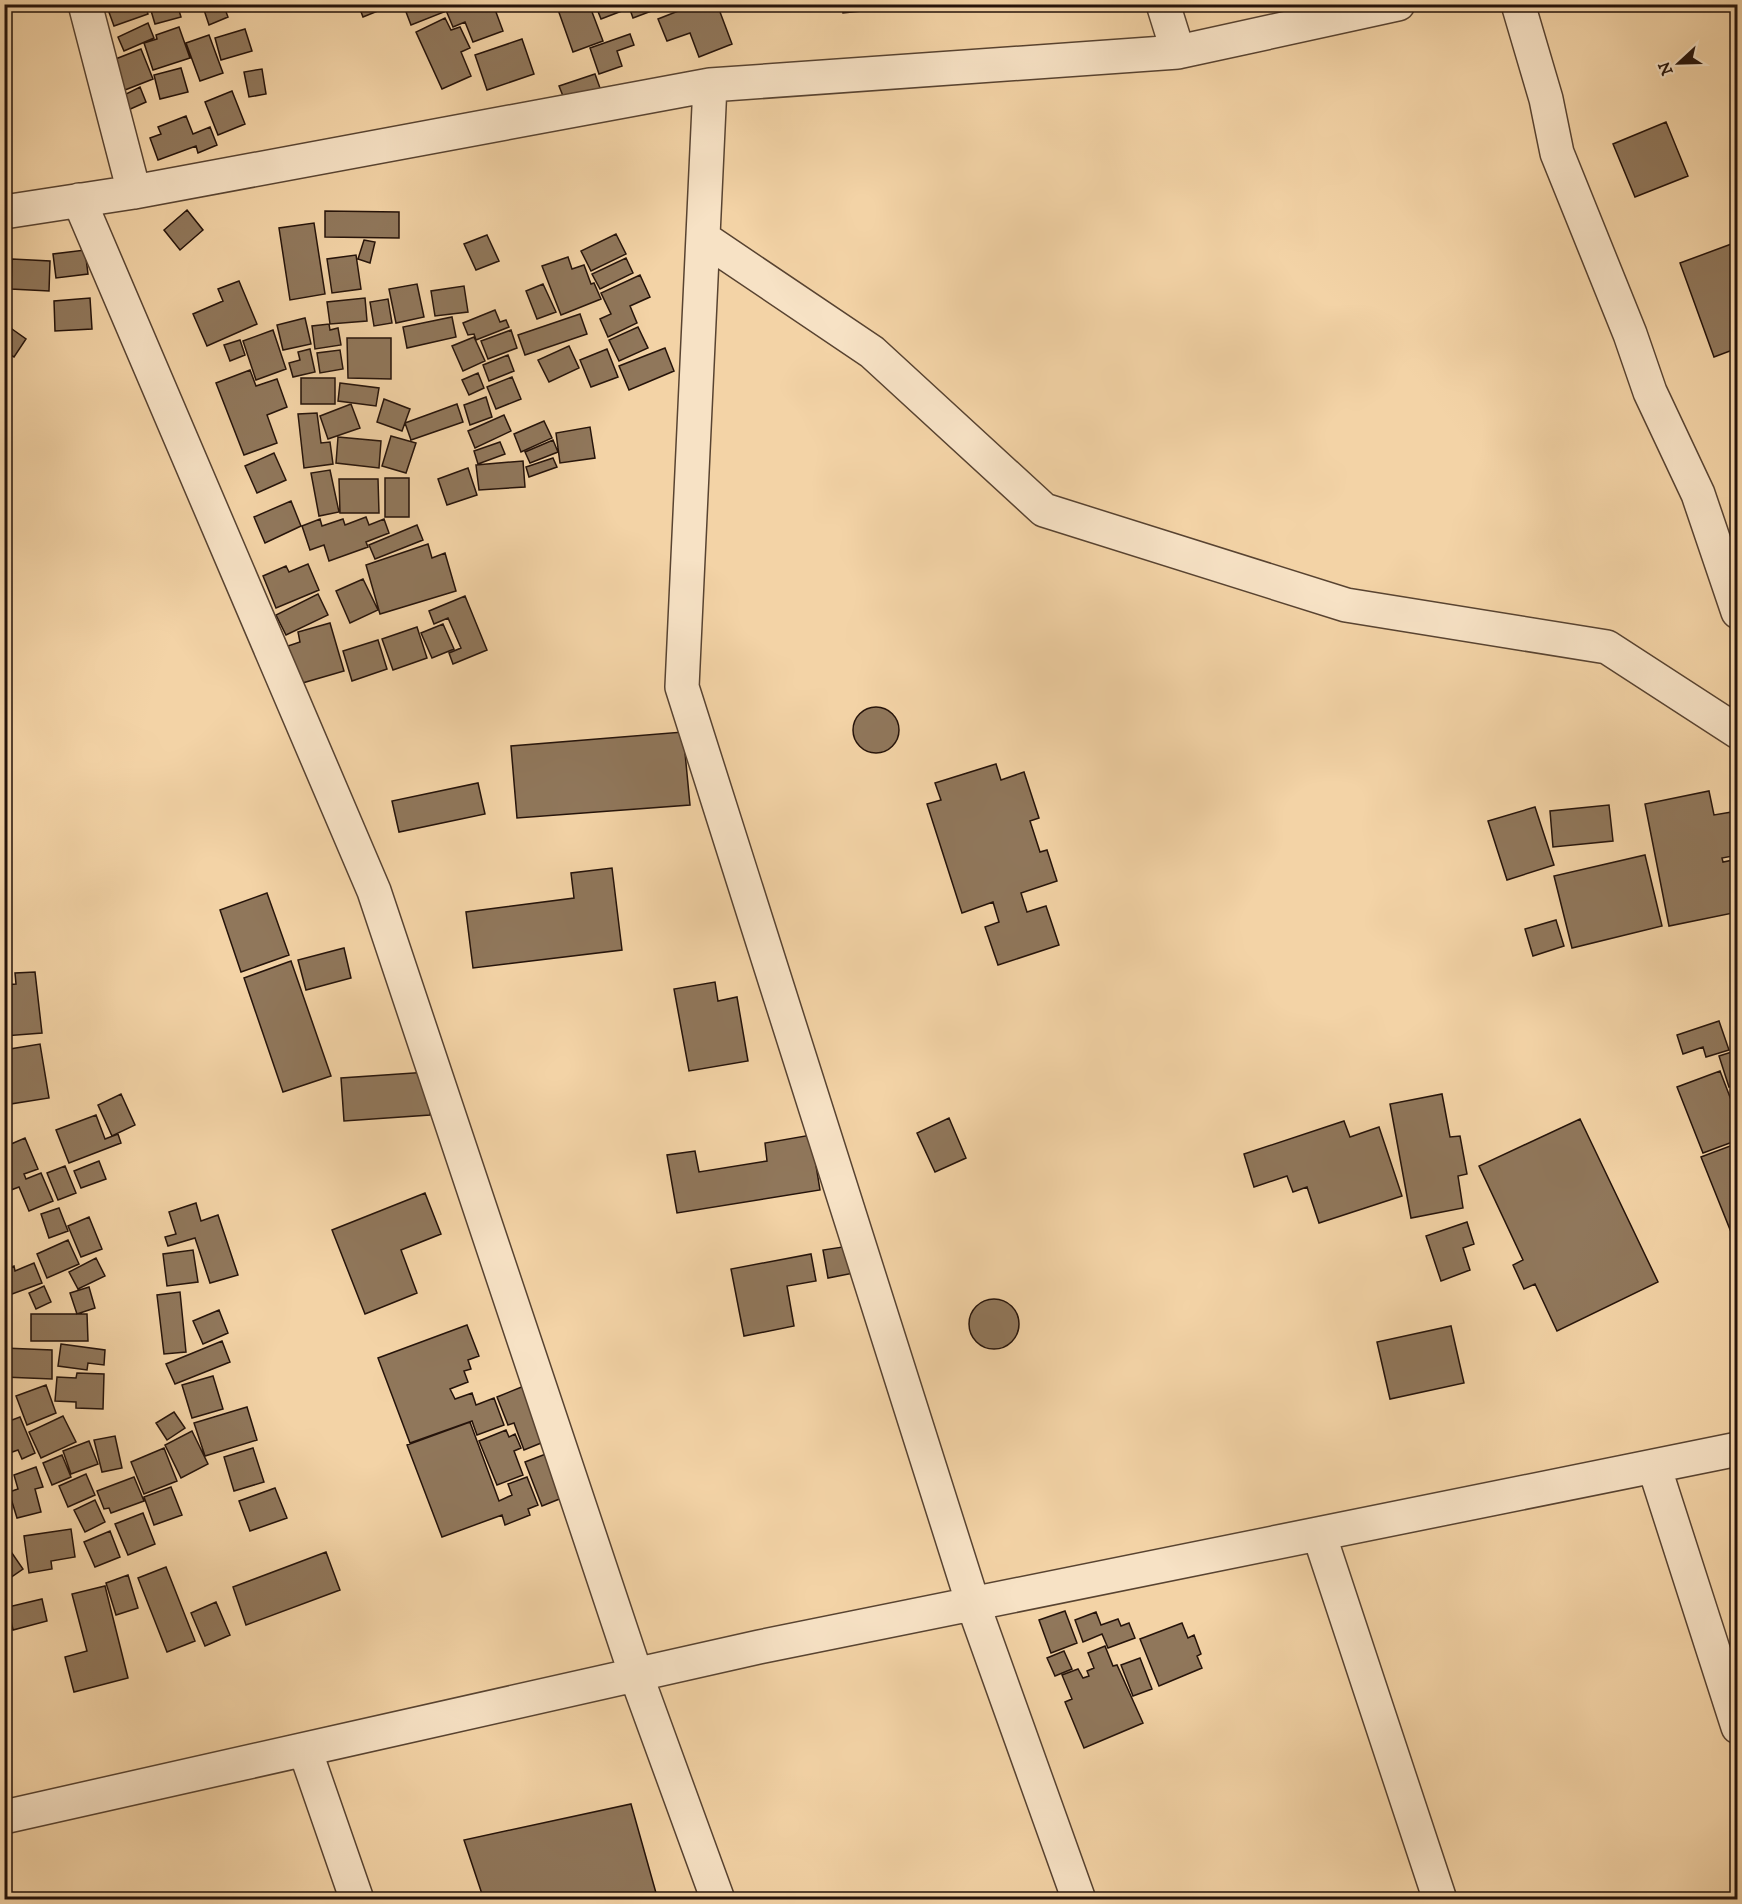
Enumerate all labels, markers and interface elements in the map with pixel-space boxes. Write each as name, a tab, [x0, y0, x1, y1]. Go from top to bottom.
north arrow	[1649, 33, 1709, 93]
text: N	[1654, 58, 1678, 78]

